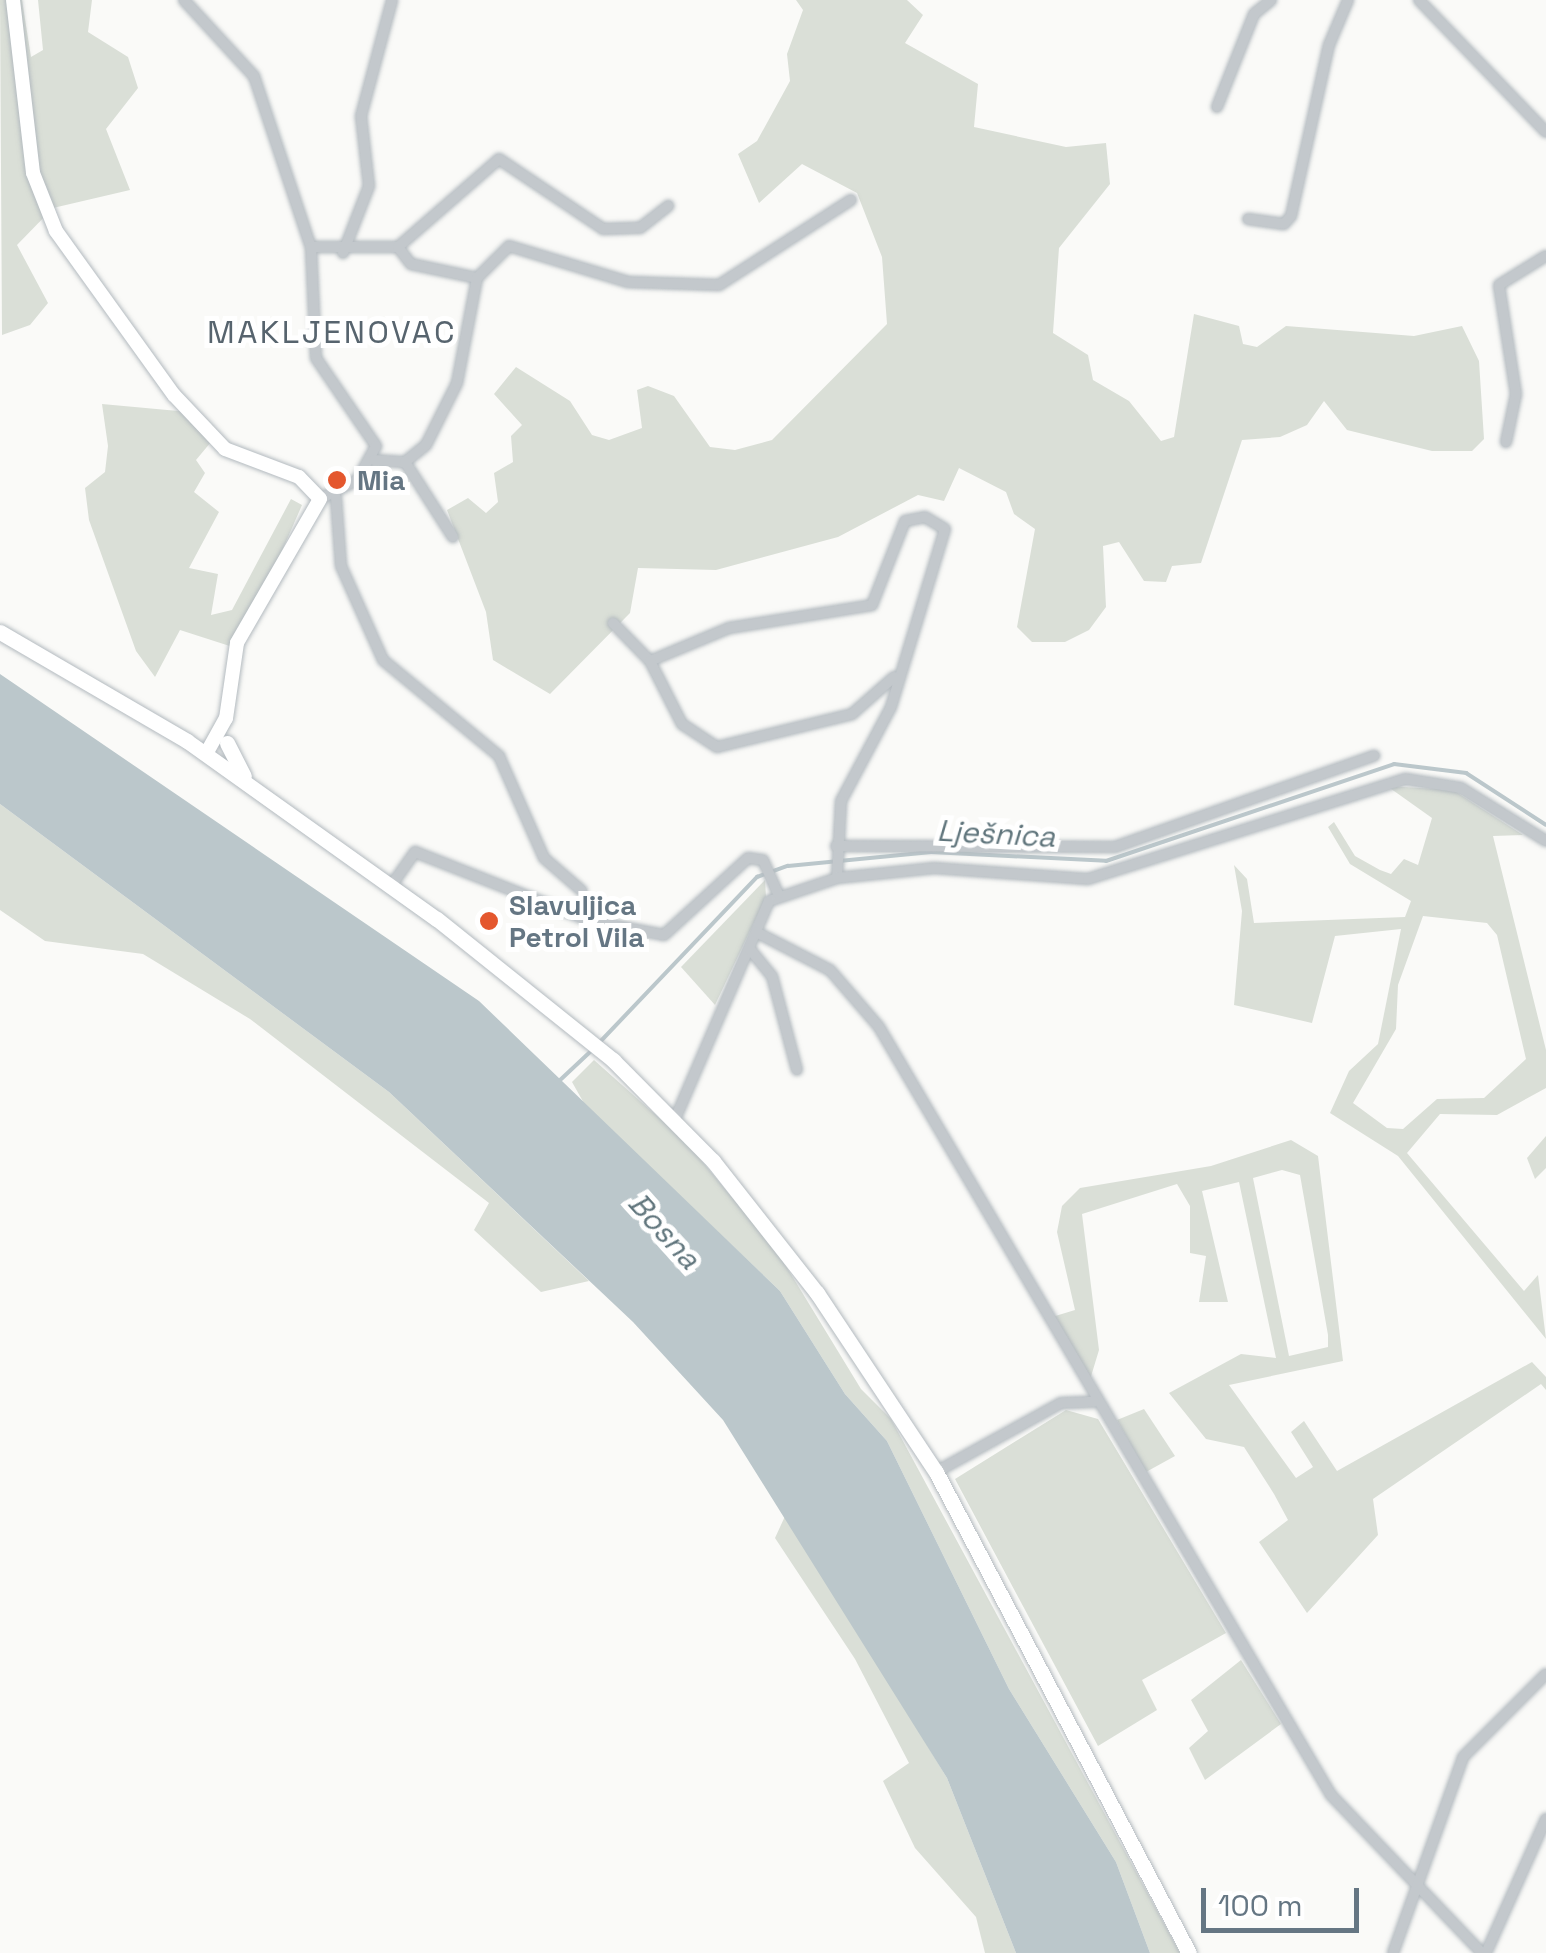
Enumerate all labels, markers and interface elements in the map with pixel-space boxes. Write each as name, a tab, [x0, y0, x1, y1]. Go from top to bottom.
district label: MAKLJENOVAC	[207, 313, 457, 351]
place label: Mia	[357, 463, 405, 497]
marker: Mia	[326, 469, 348, 491]
water label: Lješnica	[936, 813, 1056, 855]
place label: Slavuljica Petrol Vila	[509, 888, 645, 954]
marker: Slavuljica Petrol Vila	[478, 910, 500, 932]
water label: Bosna	[621, 1186, 707, 1276]
scale bar	[1206, 1868, 1364, 1930]
text: 100 m	[1218, 1886, 1303, 1925]

